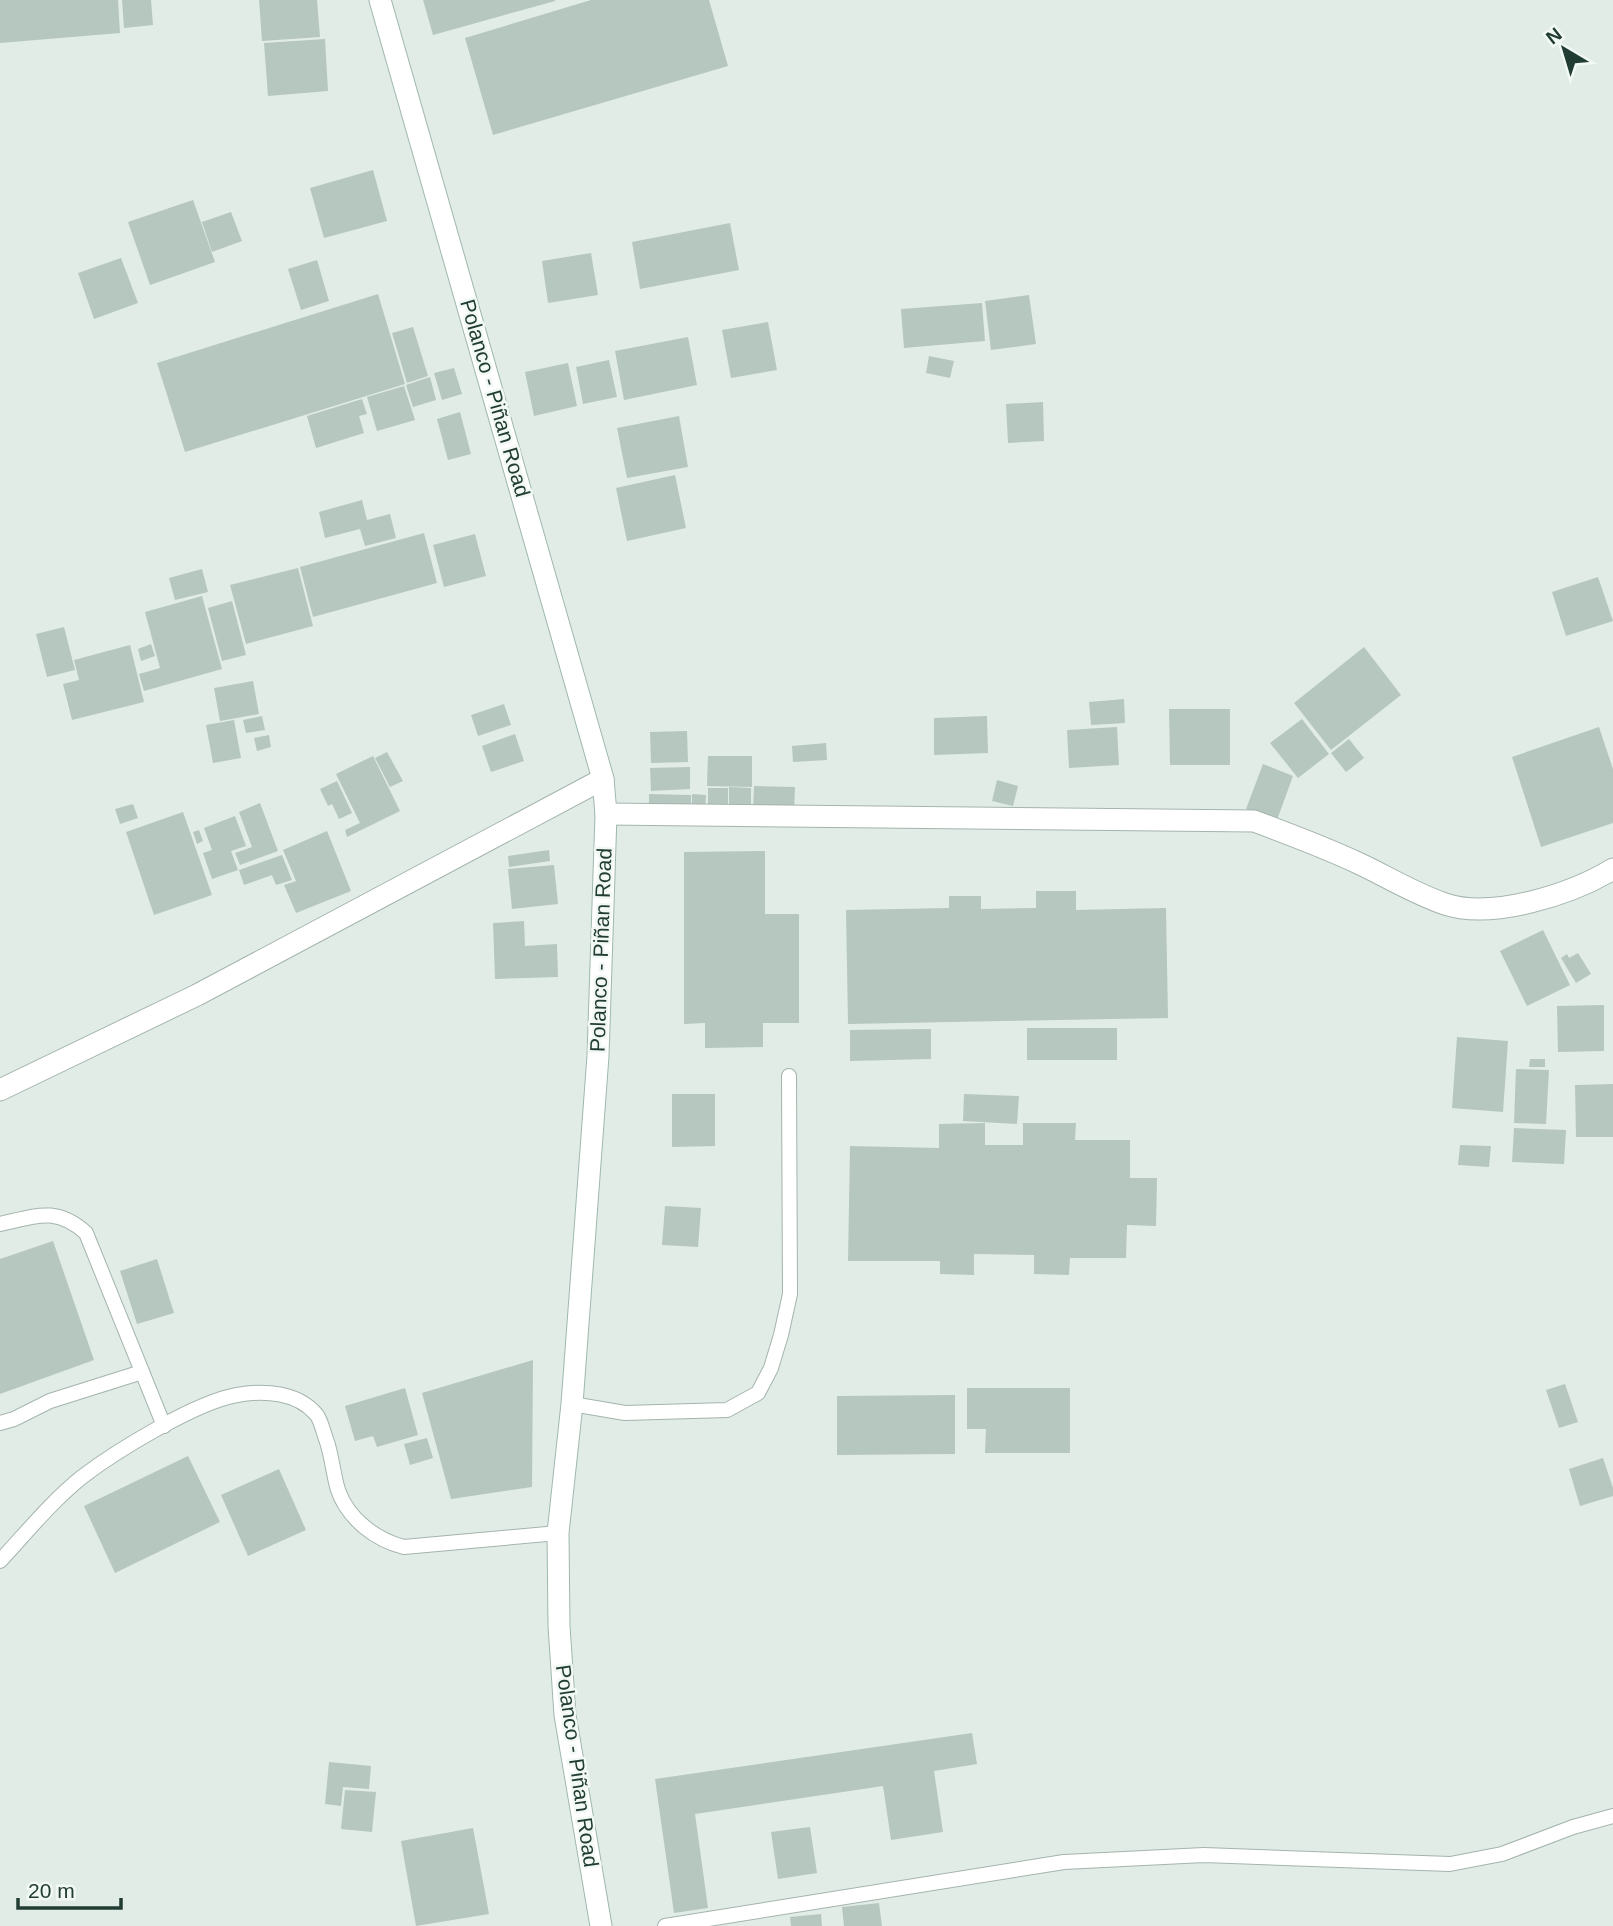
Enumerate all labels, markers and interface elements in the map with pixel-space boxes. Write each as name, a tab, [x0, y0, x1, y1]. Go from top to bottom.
north arrow	[1529, 14, 1599, 84]
text: N	[1542, 23, 1566, 48]
street label: Polanco - Piñan Road	[456, 296, 535, 499]
street label: Polanco - Piñan Road	[585, 847, 616, 1052]
street label: Polanco - Piñan Road	[552, 1663, 603, 1869]
scale bar	[18, 1867, 121, 1911]
text: 20 m	[28, 1879, 75, 1902]

